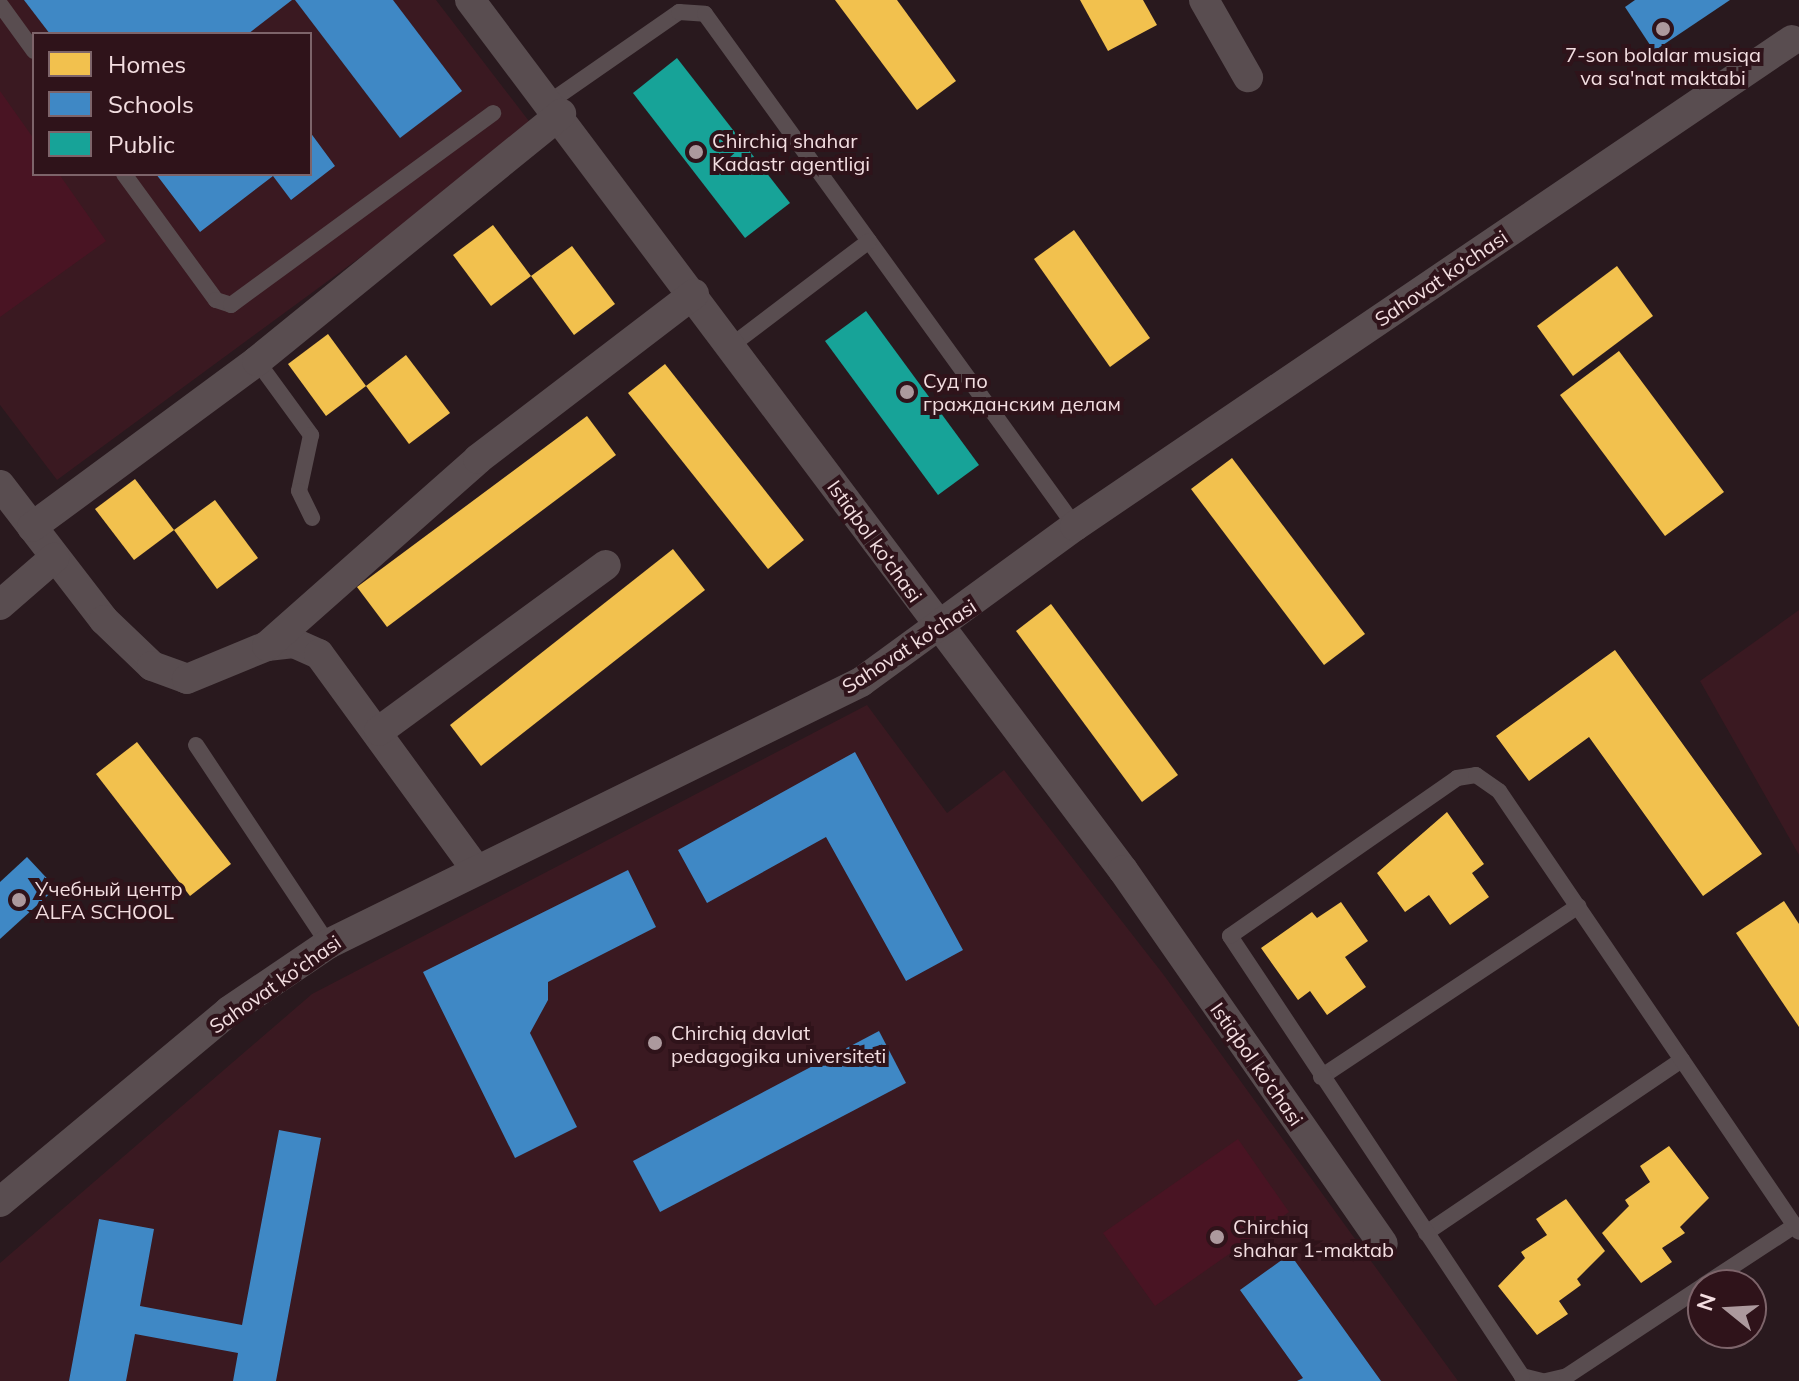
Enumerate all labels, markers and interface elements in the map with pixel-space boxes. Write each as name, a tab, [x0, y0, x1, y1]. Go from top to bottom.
marker: 7-son bolalar musiqa va sa'nat maktabi	[1654, 20, 1672, 38]
legend	[32, 32, 312, 176]
place label: 7-son bolalar musiqa va sa'nat maktabi	[1565, 42, 1761, 89]
text: Homes	[108, 49, 186, 79]
text: Schools	[108, 89, 194, 119]
place label: Chirchiq shahar Kadastr agentligi	[712, 128, 870, 175]
text: Public	[108, 129, 175, 159]
marker: Chirchiq shahar Kadastr agentligi	[687, 143, 705, 161]
street label: Sahovat ko‘chasi	[1370, 225, 1512, 331]
place label: Суд по гражданским делам	[923, 368, 1121, 415]
marker: Суд по гражданским делам	[898, 383, 916, 401]
street label: Istiqbol ko‘chasi	[823, 475, 927, 607]
street label: Sahovat ko‘chasi	[838, 594, 980, 698]
place label: Учебный центр ALFA SCHOOL	[35, 876, 183, 923]
marker: Учебный центр ALFA SCHOOL	[10, 891, 28, 909]
street label: Sahovat ko‘chasi	[205, 930, 345, 1038]
street label: Istiqbol ko‘chasi	[1206, 998, 1308, 1130]
place label: Chirchiq davlat pedagogika universiteti	[671, 1020, 886, 1067]
marker: Chirchiq davlat pedagogika universiteti	[646, 1034, 664, 1052]
place label: Chirchiq shahar 1-maktab	[1233, 1214, 1394, 1261]
marker: Chirchiq shahar 1-maktab	[1208, 1228, 1226, 1246]
north arrow	[1687, 1269, 1767, 1349]
text: N	[1690, 1290, 1722, 1314]

